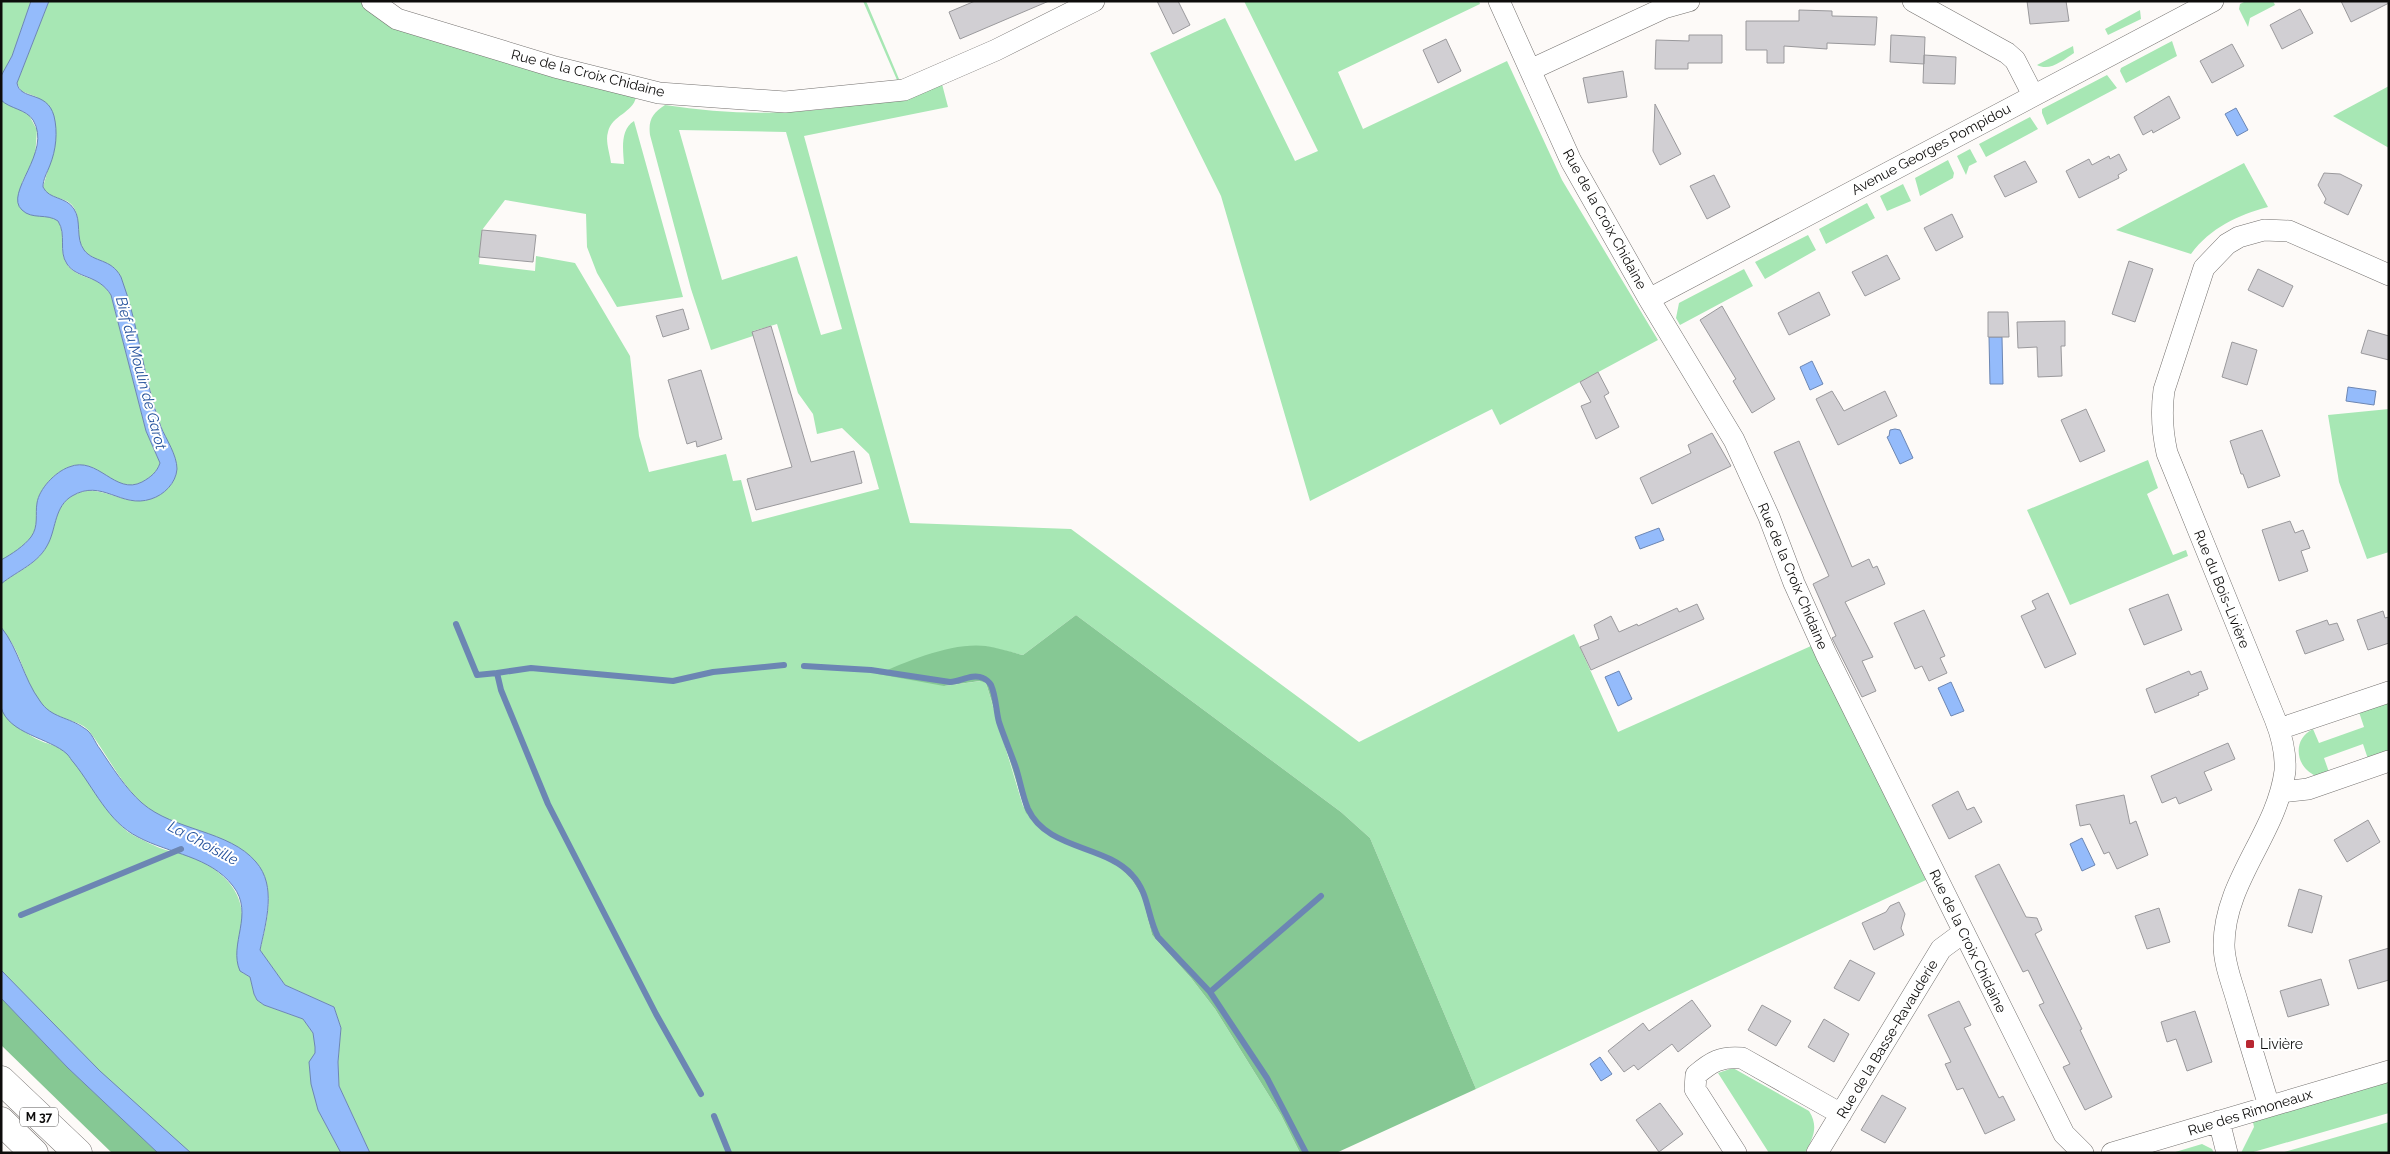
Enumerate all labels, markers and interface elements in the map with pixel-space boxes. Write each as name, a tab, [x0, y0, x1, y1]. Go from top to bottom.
street label: Rue de la Croix Chidaine	[510, 46, 666, 100]
street label: Avenue Georges Pompidou	[1849, 100, 2013, 198]
street label: Rue de la Croix Chidaine	[1560, 146, 1650, 292]
water label: Bief du Moulin de Garot	[112, 295, 170, 452]
street label: Rue de la Croix Chidaine	[1755, 500, 1831, 652]
street label: Rue du Bois-Livière	[2191, 528, 2253, 650]
water label: La Choisille	[165, 817, 241, 869]
street label: Rue de la Croix Chidaine	[1926, 867, 2010, 1015]
street label: Rue de la Basse-Ravauderie	[1833, 957, 1941, 1121]
place label: Livière	[2260, 1036, 2303, 1052]
marker: Livière	[2244, 1038, 2256, 1050]
street label: Rue des Rimoneaux	[2186, 1085, 2314, 1139]
road number: M 37	[20, 1108, 58, 1126]

